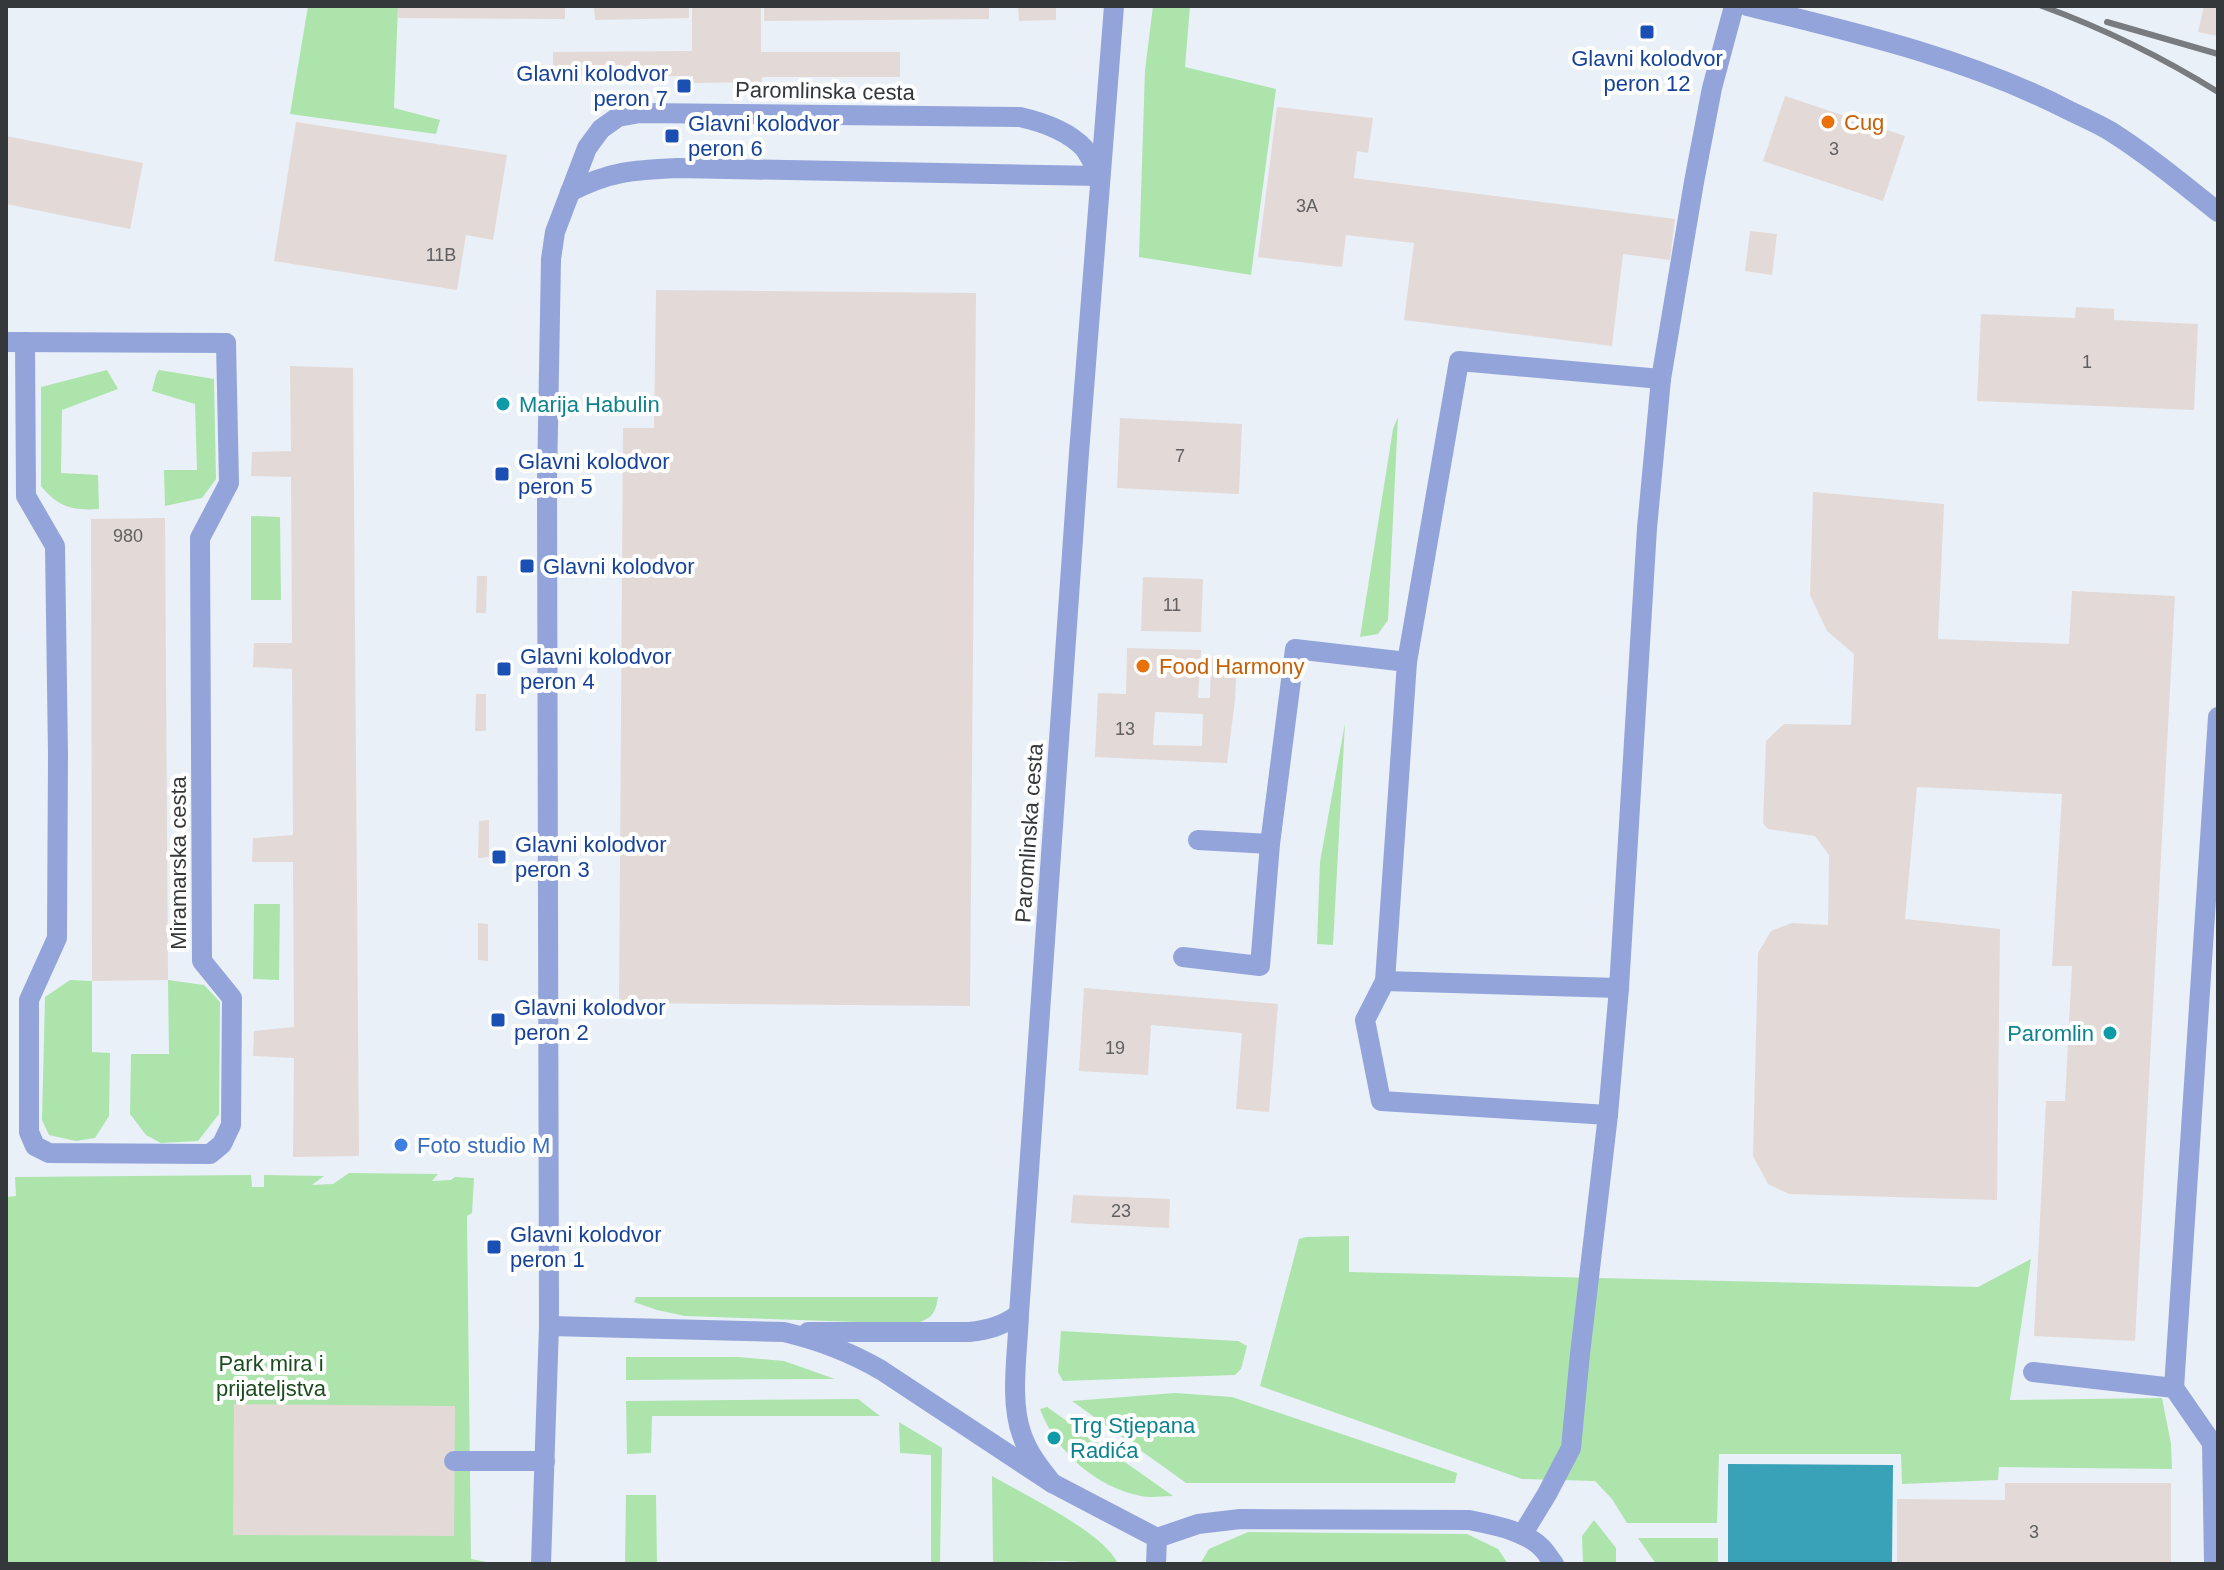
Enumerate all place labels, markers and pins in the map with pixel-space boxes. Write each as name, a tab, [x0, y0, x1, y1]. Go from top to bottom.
marker: Glavni kolodvor peron 12	[1638, 23, 1656, 41]
place label: Glavni kolodvor peron 12	[1571, 46, 1723, 96]
place label: Glavni kolodvor peron 7	[516, 61, 668, 111]
marker: Glavni kolodvor peron 7	[675, 77, 693, 95]
place label: Cug	[1844, 110, 1884, 135]
place label: Glavni kolodvor peron 6	[688, 111, 840, 161]
marker: Cug	[1819, 113, 1837, 131]
marker: Glavni kolodvor peron 6	[663, 127, 681, 145]
place label: Marija Habulin	[519, 392, 660, 417]
marker: Marija Habulin	[494, 395, 512, 413]
place label: Glavni kolodvor peron 5	[518, 449, 670, 499]
marker: Glavni kolodvor peron 5	[493, 465, 511, 483]
place label: Glavni kolodvor	[543, 554, 695, 579]
marker: Glavni kolodvor	[518, 557, 536, 575]
place label: Glavni kolodvor peron 4	[520, 644, 672, 694]
place label: Food Harmony	[1159, 654, 1305, 679]
marker: Food Harmony	[1134, 657, 1152, 675]
marker: Glavni kolodvor peron 4	[495, 660, 513, 678]
place label: Glavni kolodvor peron 3	[515, 832, 667, 882]
marker: Glavni kolodvor peron 3	[490, 848, 508, 866]
place label: Glavni kolodvor peron 2	[514, 995, 666, 1045]
marker: Glavni kolodvor peron 2	[489, 1011, 507, 1029]
place label: Paromlin	[2007, 1021, 2094, 1046]
marker: Paromlin	[2101, 1024, 2119, 1042]
place label: Foto studio M	[417, 1133, 550, 1158]
marker: Foto studio M	[392, 1136, 410, 1154]
place label: Glavni kolodvor peron 1	[510, 1222, 662, 1272]
marker: Glavni kolodvor peron 1	[485, 1238, 503, 1256]
place label: Trg Stjepana Radića	[1070, 1413, 1196, 1463]
marker: Trg Stjepana Radića	[1045, 1429, 1063, 1447]

